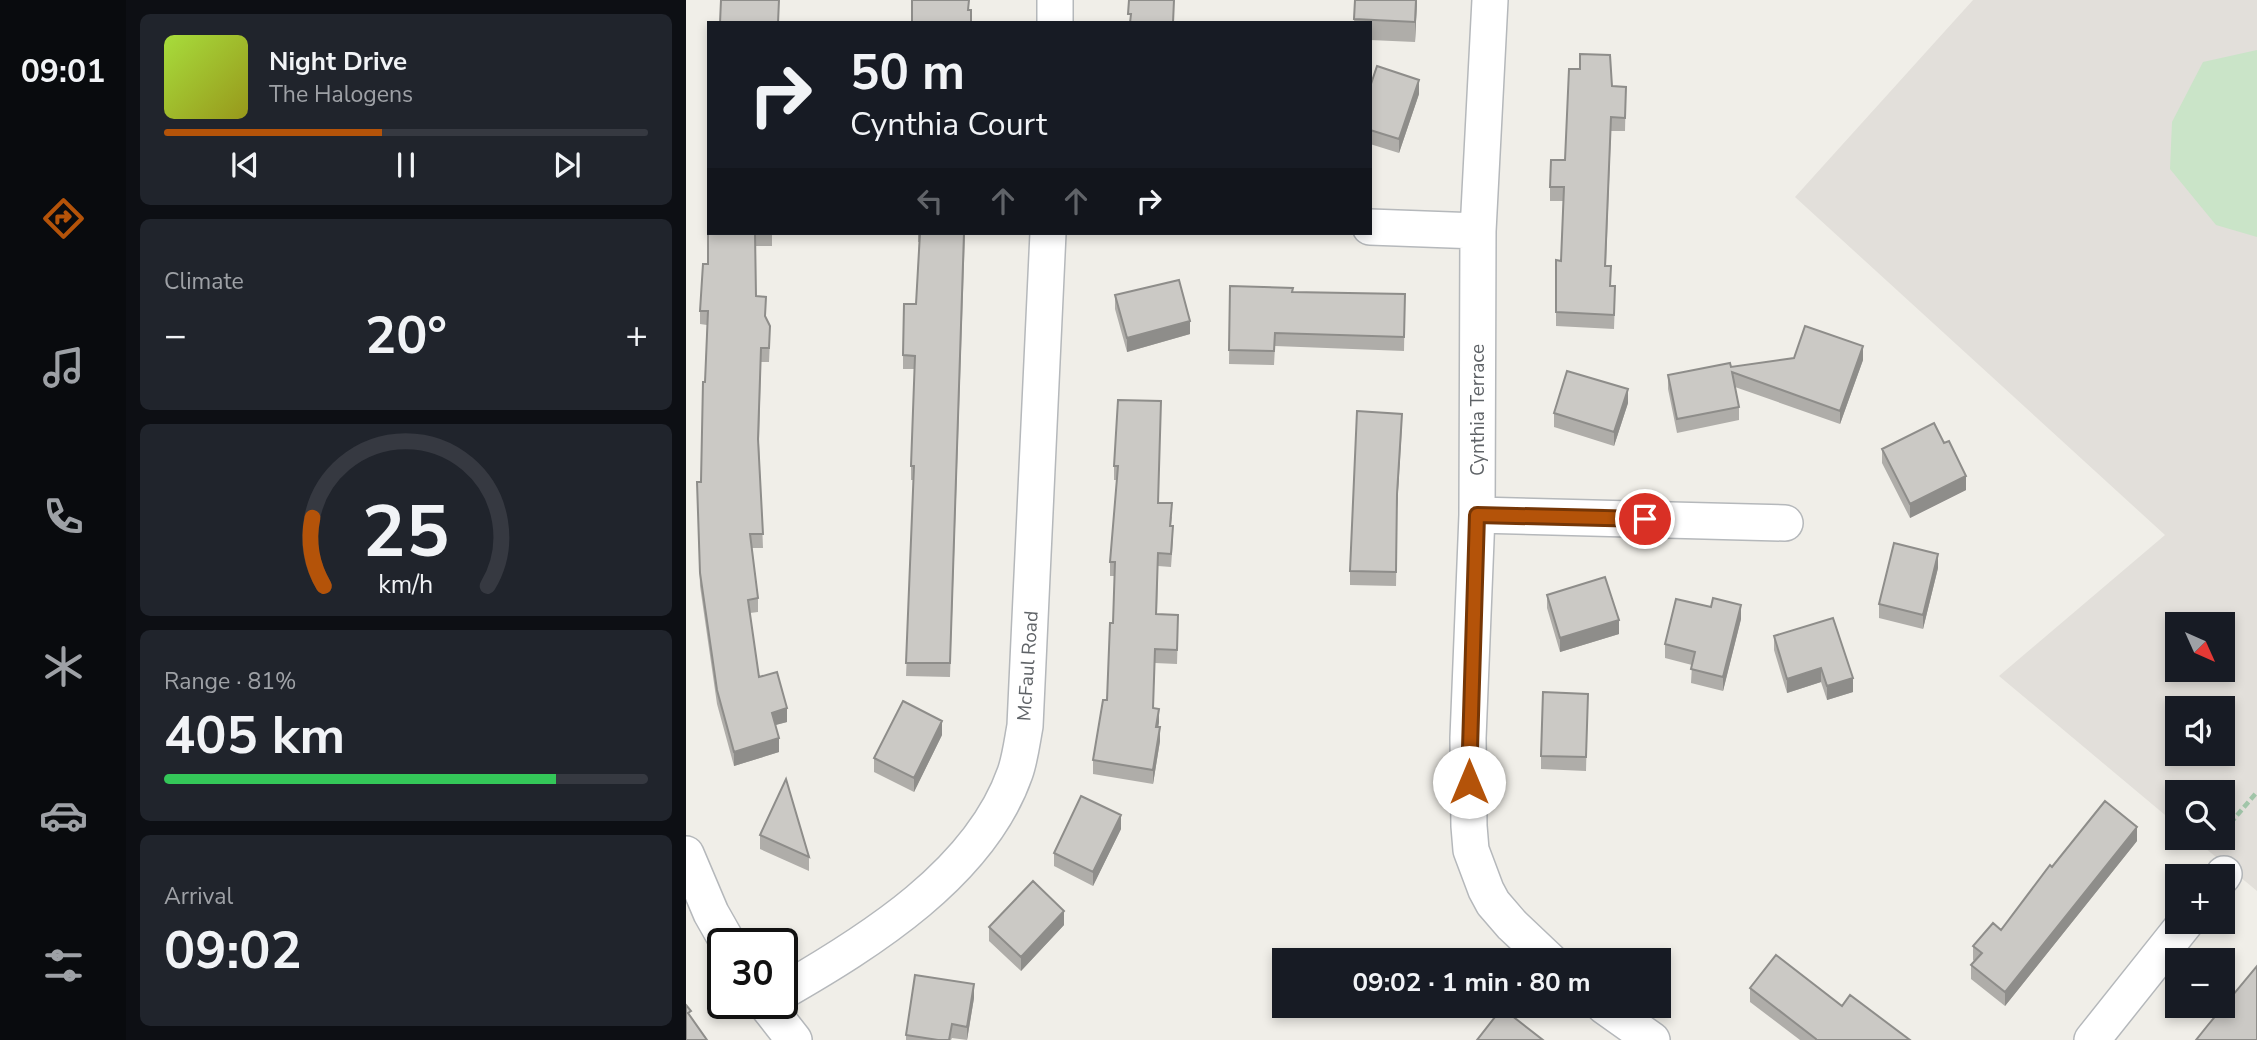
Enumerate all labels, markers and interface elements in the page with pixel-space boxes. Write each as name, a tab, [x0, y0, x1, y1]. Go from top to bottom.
text: 50 m	[850, 39, 965, 106]
text: Night Drive	[269, 44, 407, 79]
icon: right	[735, 49, 826, 140]
text: 09:01	[21, 50, 105, 93]
text: The Halogens	[269, 79, 413, 110]
text: Cynthia Court	[850, 103, 1047, 146]
icon: previous	[226, 146, 264, 184]
icon: pause	[387, 146, 425, 184]
icon: next	[548, 146, 586, 184]
icon: left	[911, 182, 949, 220]
icon: ahead	[984, 182, 1022, 220]
icon: ahead	[1057, 182, 1095, 220]
icon: right	[1130, 182, 1168, 220]
icon: directions	[39, 194, 88, 243]
text: Climate	[164, 266, 244, 297]
text: 20°	[365, 300, 447, 371]
text: −	[164, 310, 187, 361]
text: +	[625, 310, 648, 361]
icon: music	[39, 343, 88, 392]
street label: Cynthia Terrace	[1465, 344, 1491, 476]
text: 25	[362, 482, 450, 582]
pin	[1615, 489, 1675, 549]
icon: phone	[39, 492, 88, 541]
icon: arrive	[1626, 500, 1664, 538]
text: km/h	[378, 568, 434, 602]
street label: McFaul Road	[1011, 610, 1045, 722]
north arrow	[2165, 612, 2235, 682]
map controls	[2165, 612, 2235, 1018]
icon: climate	[39, 642, 88, 691]
text: Range · 81%	[164, 666, 296, 697]
button: sound	[2165, 696, 2235, 766]
text: 405 km	[164, 700, 345, 771]
position arrow	[1432, 745, 1506, 819]
button: search	[2165, 780, 2235, 850]
icon: car	[39, 791, 88, 840]
button: +	[2165, 864, 2235, 934]
text: Arrival	[164, 881, 233, 912]
text: 09:02	[164, 915, 302, 986]
speed limit sign: 30	[707, 928, 798, 1019]
icon: filters	[39, 941, 88, 990]
button: −	[2165, 948, 2235, 1018]
text: 09:02 · 1 min · 80 m	[1352, 965, 1591, 1000]

